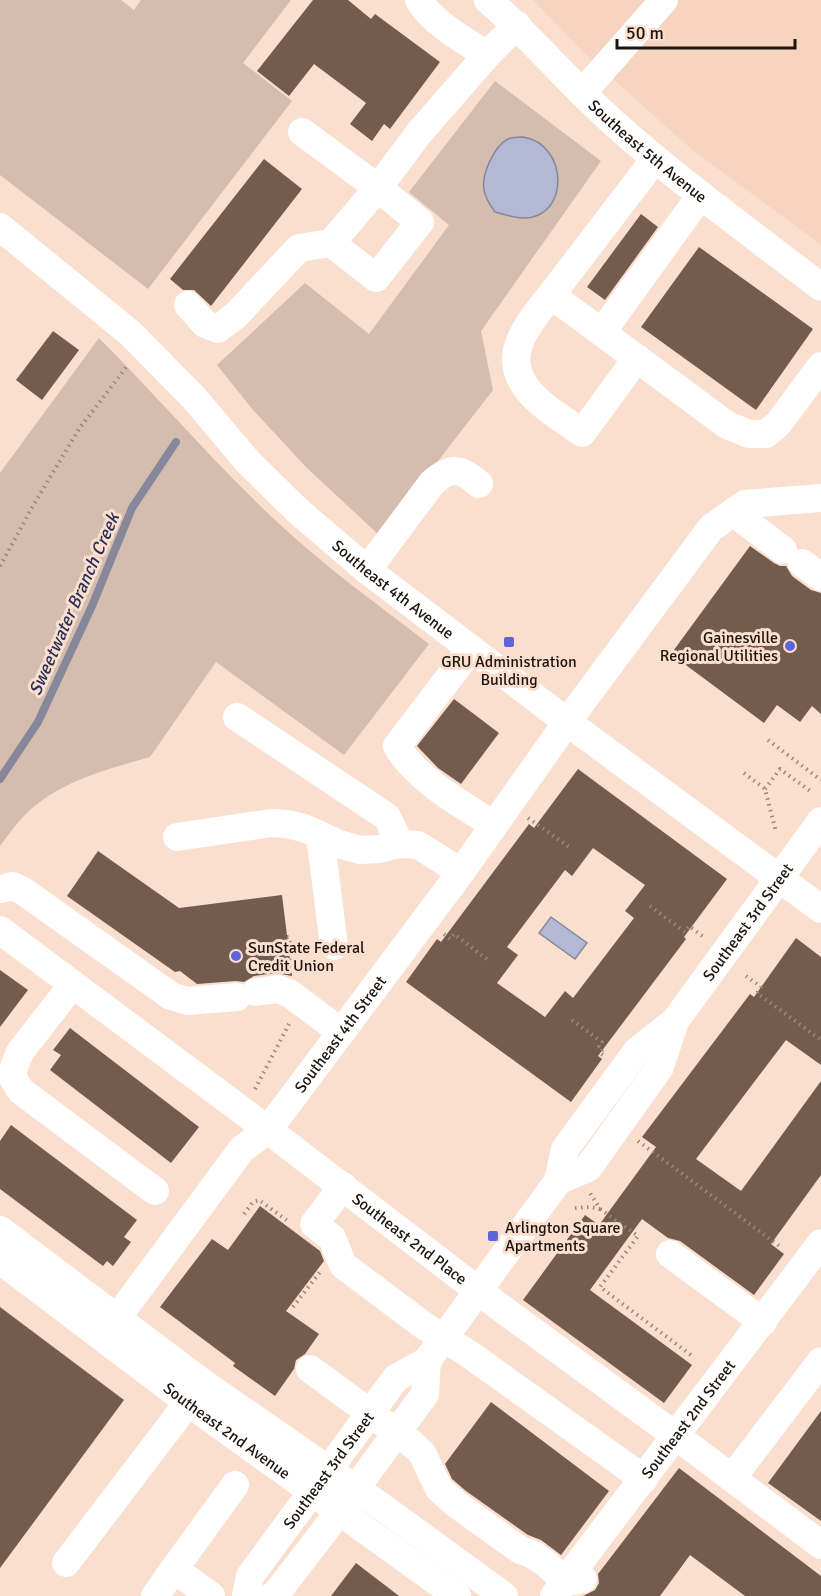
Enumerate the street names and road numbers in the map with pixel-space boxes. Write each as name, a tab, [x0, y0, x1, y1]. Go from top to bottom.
street label: Southeast 5th Avenue	[584, 96, 711, 207]
street label: Southeast 4th Avenue	[328, 536, 458, 644]
street label: Southeast 3rd Street	[699, 859, 798, 985]
street label: Southeast 4th Street	[290, 972, 391, 1097]
street label: Southeast 2nd Place	[348, 1189, 471, 1289]
street label: Southeast 2nd Street	[637, 1356, 740, 1483]
street label: Southeast 2nd Avenue	[159, 1378, 294, 1484]
street label: Southeast 3rd Street	[279, 1408, 379, 1533]

